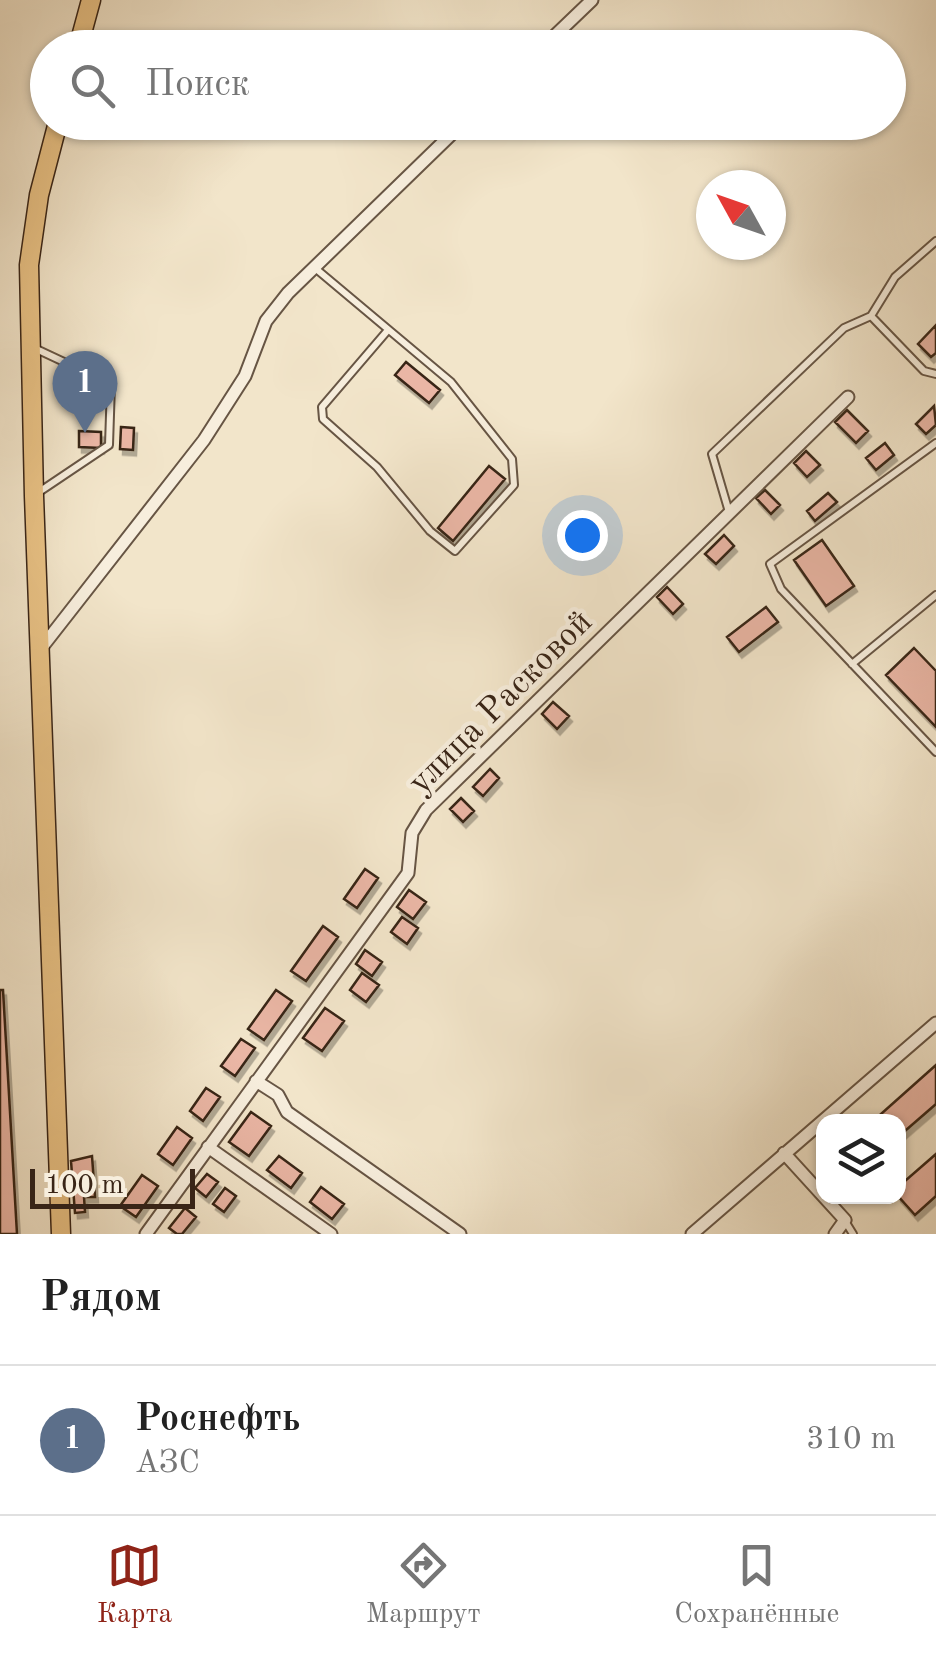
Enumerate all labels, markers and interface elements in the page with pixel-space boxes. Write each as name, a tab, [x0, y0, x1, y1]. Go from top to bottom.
search box	[30, 30, 906, 140]
icon: search	[65, 58, 120, 113]
text: Поиск	[145, 66, 250, 104]
north arrow	[696, 170, 786, 260]
pin: 1	[52, 350, 118, 433]
your location	[557, 510, 608, 561]
street label: улица Расковой	[402, 604, 599, 801]
map controls	[816, 1114, 906, 1204]
button: layers	[816, 1114, 906, 1204]
scale bar	[30, 1164, 195, 1208]
text: 100 m	[45, 1172, 124, 1200]
text: Рядом	[40, 1278, 162, 1320]
text: Роснефть	[135, 1401, 300, 1439]
text: 1	[63, 1424, 82, 1456]
text: 310 m	[806, 1424, 896, 1456]
text: АЗС	[135, 1448, 200, 1480]
tab: Карта	[97, 1538, 172, 1633]
tab: Маршрут	[366, 1538, 481, 1633]
tab: Сохранённые	[674, 1538, 839, 1633]

